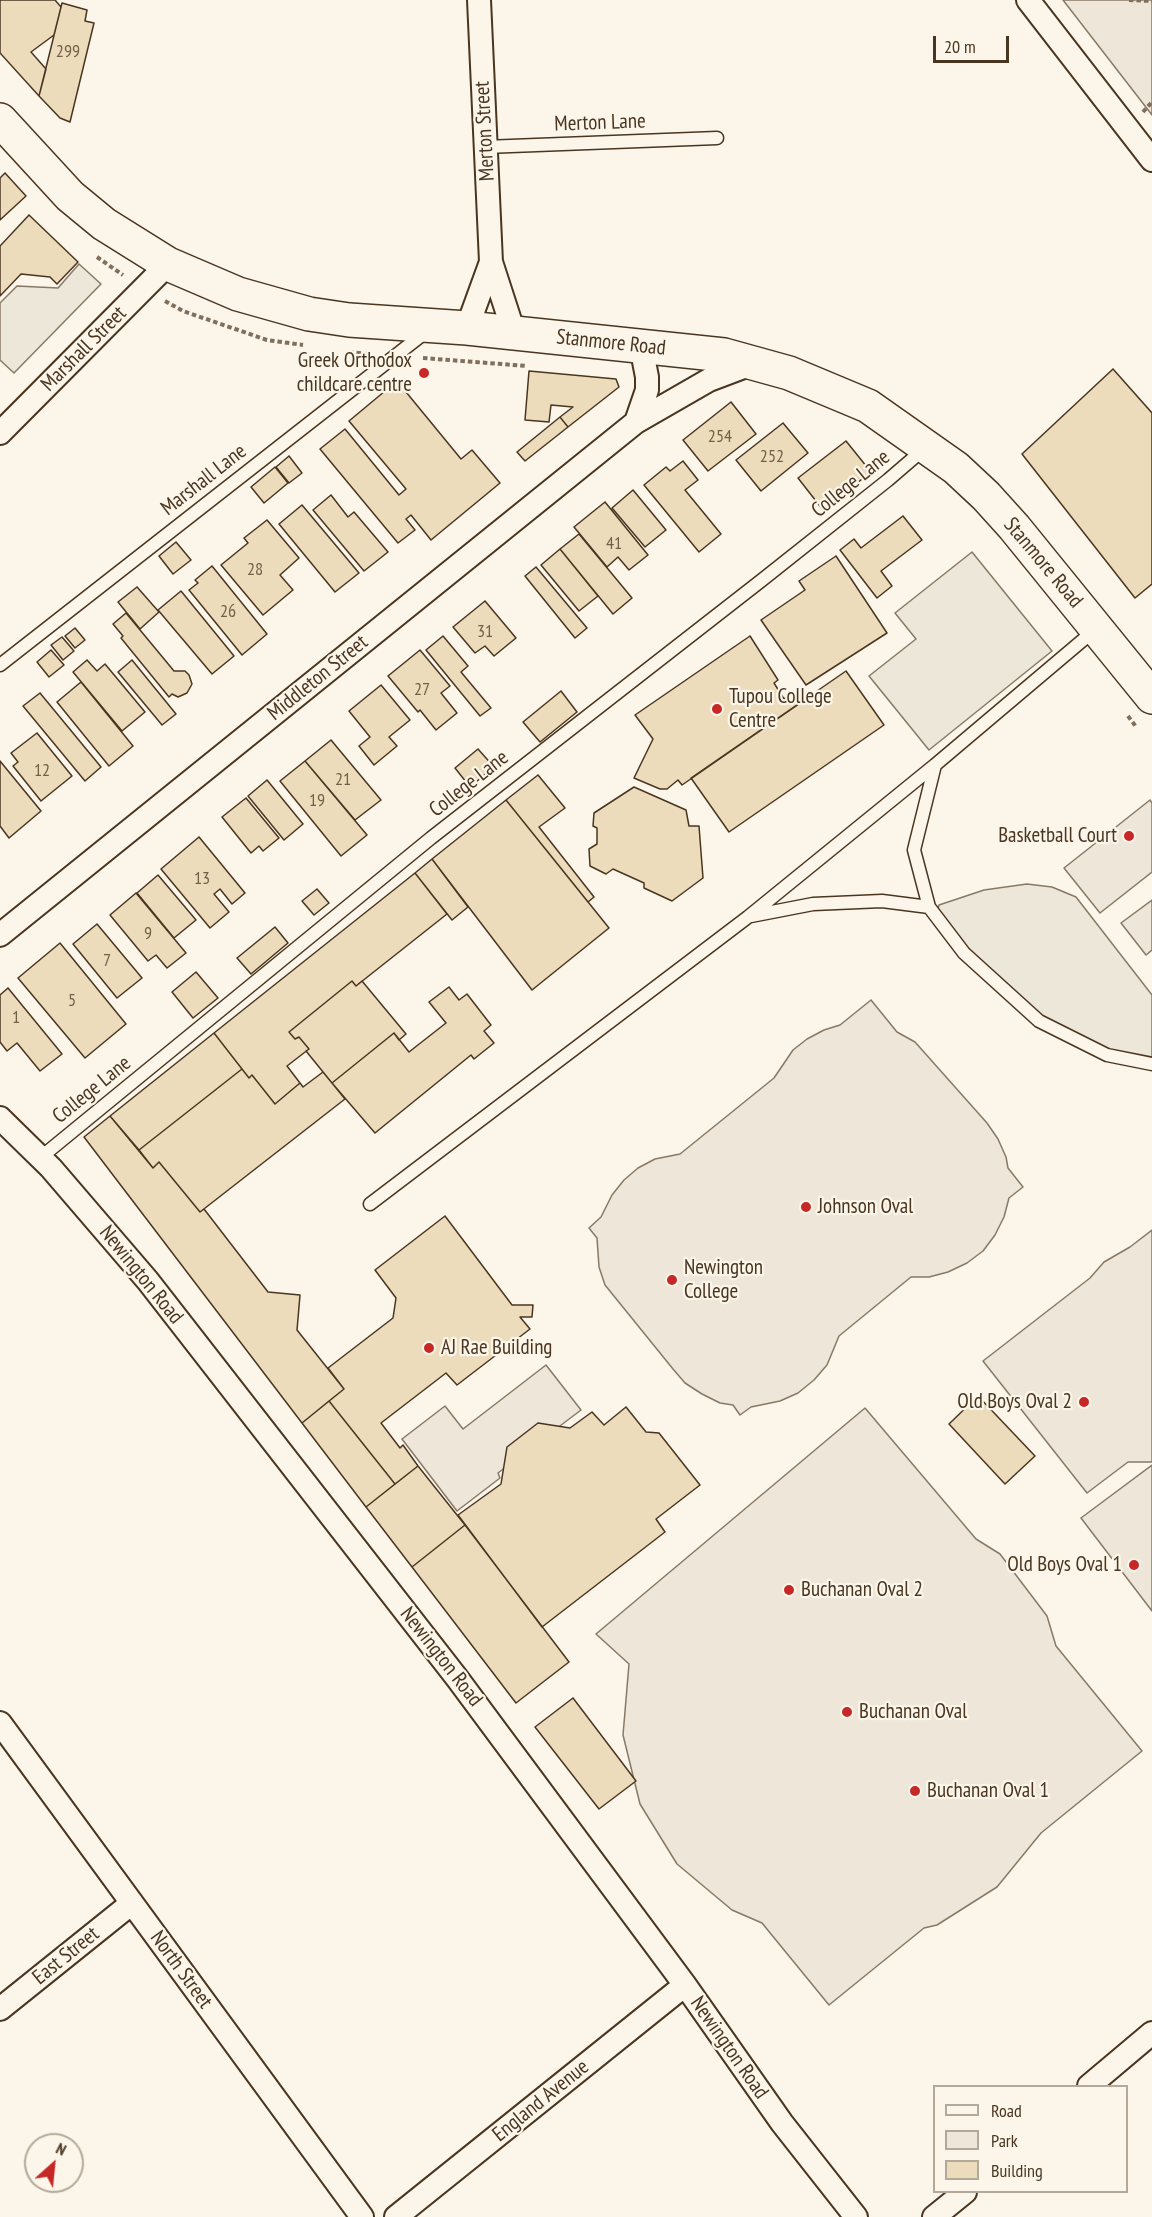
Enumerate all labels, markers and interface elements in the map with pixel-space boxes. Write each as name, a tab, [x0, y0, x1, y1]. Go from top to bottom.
scale bar	[936, 24, 1012, 62]
text: 20 m	[944, 35, 976, 58]
house number: 299	[56, 41, 80, 63]
street label: Merton Street	[470, 80, 500, 182]
street label: Merton Lane	[554, 109, 646, 137]
street label: Marshall Street	[36, 301, 132, 397]
street label: Stanmore Road	[555, 325, 667, 361]
place label: Greek Orthodox childcare centre	[297, 348, 412, 398]
marker: Greek Orthodox childcare centre	[417, 366, 431, 380]
house number: 254	[708, 426, 732, 448]
street label: Marshall Lane	[156, 439, 252, 521]
street label: College Lane	[807, 445, 895, 523]
house number: 252	[760, 446, 784, 468]
street label: Stanmore Road	[998, 513, 1088, 613]
house number: 41	[606, 533, 622, 555]
house number: 28	[247, 559, 263, 581]
house number: 26	[220, 601, 236, 623]
house number: 31	[477, 621, 493, 643]
street label: Middleton Street	[263, 630, 373, 726]
house number: 27	[414, 679, 430, 701]
place label: Tupou College Centre	[729, 684, 832, 734]
marker: Tupou College Centre	[710, 702, 724, 716]
street label: College Lane	[424, 745, 514, 823]
house number: 12	[34, 760, 50, 782]
house number: 21	[335, 769, 351, 791]
house number: 19	[309, 790, 325, 812]
place label: Basketball Court	[998, 823, 1117, 849]
marker: Basketball Court	[1122, 829, 1136, 843]
house number: 13	[194, 868, 210, 890]
house number: 9	[144, 923, 152, 945]
house number: 7	[103, 950, 111, 972]
house number: 5	[68, 990, 76, 1012]
house number: 1	[12, 1007, 20, 1029]
street label: College Lane	[48, 1051, 136, 1129]
place label: Johnson Oval	[818, 1194, 913, 1220]
marker: Johnson Oval	[799, 1200, 813, 1214]
street label: Newington Road	[94, 1221, 188, 1329]
place label: Newington College	[684, 1255, 763, 1305]
marker: Newington College	[665, 1273, 679, 1287]
place label: AJ Rae Building	[441, 1335, 552, 1361]
marker: AJ Rae Building	[422, 1341, 436, 1355]
place label: Old Boys Oval 2	[957, 1389, 1072, 1415]
marker: Old Boys Oval 2	[1077, 1395, 1091, 1409]
place label: Old Boys Oval 1	[1007, 1552, 1122, 1578]
marker: Old Boys Oval 1	[1127, 1558, 1141, 1572]
place label: Buchanan Oval 2	[801, 1577, 923, 1603]
marker: Buchanan Oval 2	[782, 1583, 796, 1597]
street label: Newington Road	[394, 1602, 488, 1712]
place label: Buchanan Oval	[859, 1699, 967, 1725]
marker: Buchanan Oval	[840, 1705, 854, 1719]
place label: Buchanan Oval 1	[927, 1778, 1049, 1804]
marker: Buchanan Oval 1	[908, 1784, 922, 1798]
street label: East Street	[28, 1922, 104, 1990]
street label: North Street	[144, 1926, 218, 2014]
street label: Newington Road	[684, 1992, 774, 2104]
street label: England Avenue	[488, 2055, 594, 2147]
legend	[933, 2085, 1128, 2193]
text: Road	[991, 2099, 1022, 2122]
text: Park	[991, 2129, 1018, 2152]
north arrow	[24, 2133, 84, 2193]
text: N	[53, 2138, 70, 2160]
text: Building	[991, 2159, 1043, 2182]

